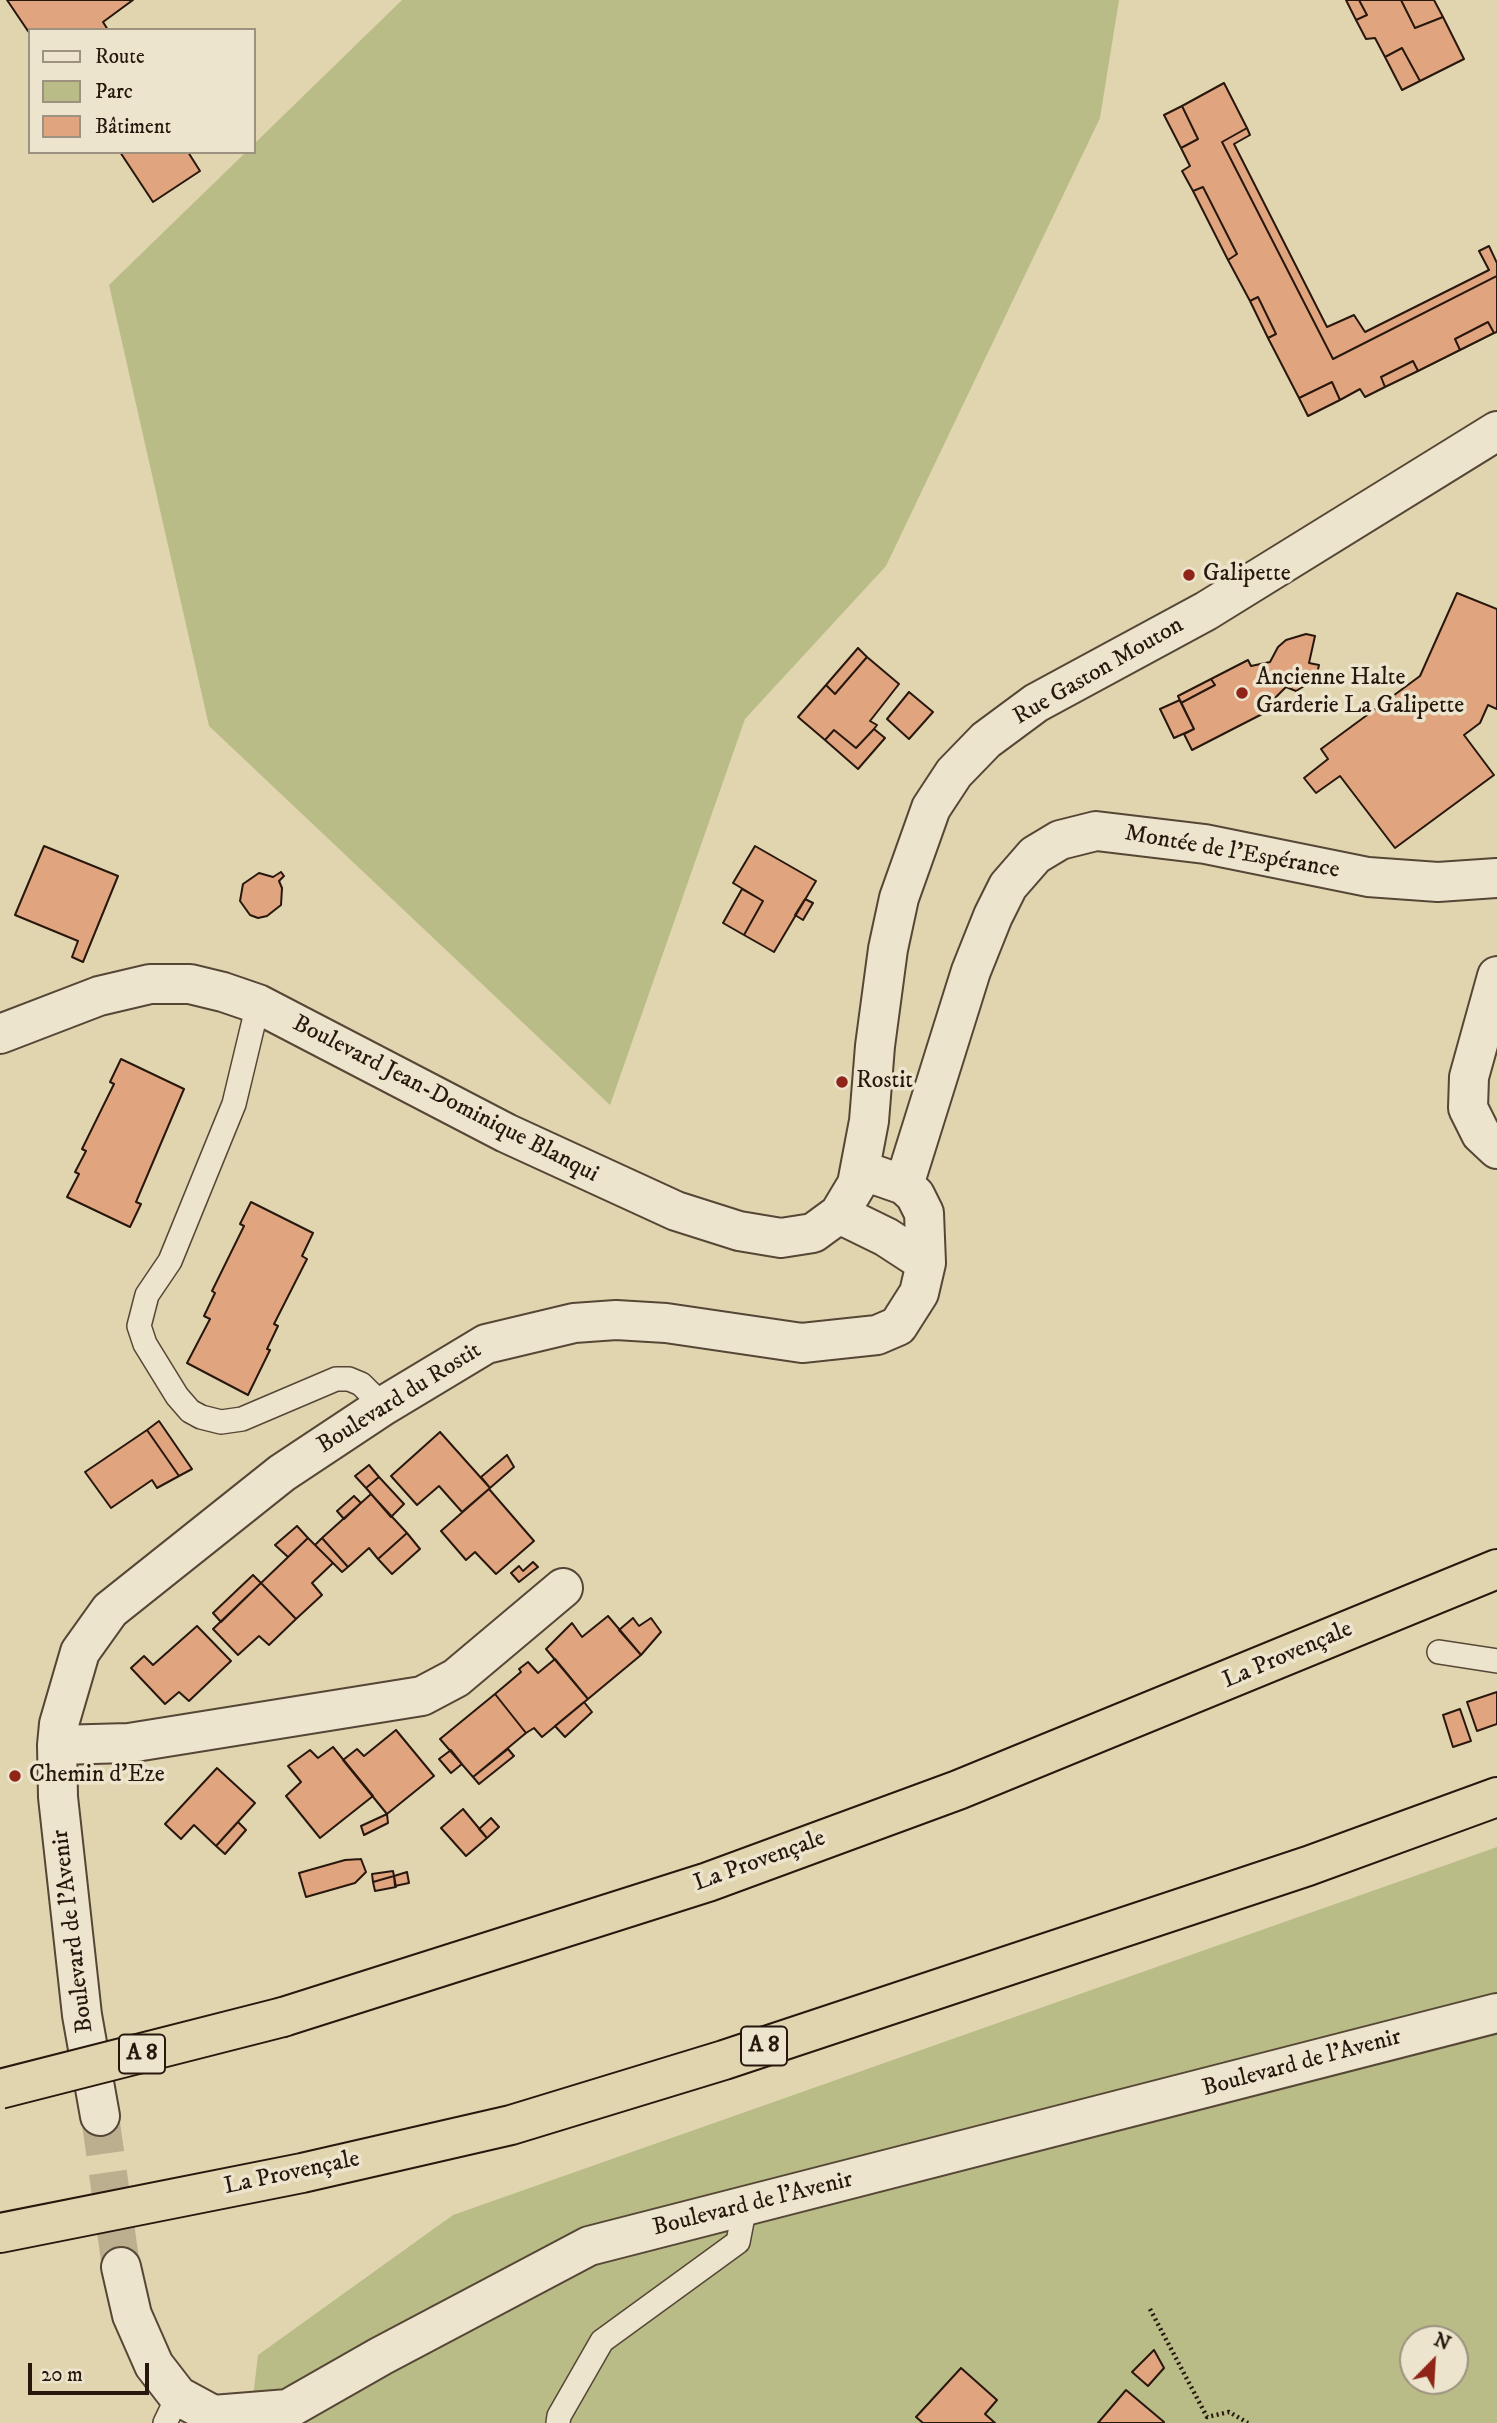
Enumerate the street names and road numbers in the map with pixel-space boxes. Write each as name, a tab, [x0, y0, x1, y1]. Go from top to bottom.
street label: Rue Gaston Mouton	[1009, 612, 1189, 732]
street label: Montée de l'Espérance	[1122, 820, 1342, 886]
street label: Boulevard Jean-Dominique Blanqui	[287, 1010, 603, 1190]
street label: Boulevard du Rostit	[313, 1337, 487, 1461]
street label: La Provençale	[1219, 1616, 1357, 1696]
street label: La Provençale	[690, 1825, 830, 1899]
street label: Boulevard de l'Avenir	[47, 1828, 101, 2034]
street label: Boulevard de l'Avenir	[1199, 2024, 1405, 2104]
road number: A 8	[741, 2026, 787, 2066]
road number: A 8	[119, 2035, 165, 2074]
street label: La Provençale	[222, 2146, 362, 2202]
street label: Boulevard de l'Avenir	[650, 2166, 856, 2244]

